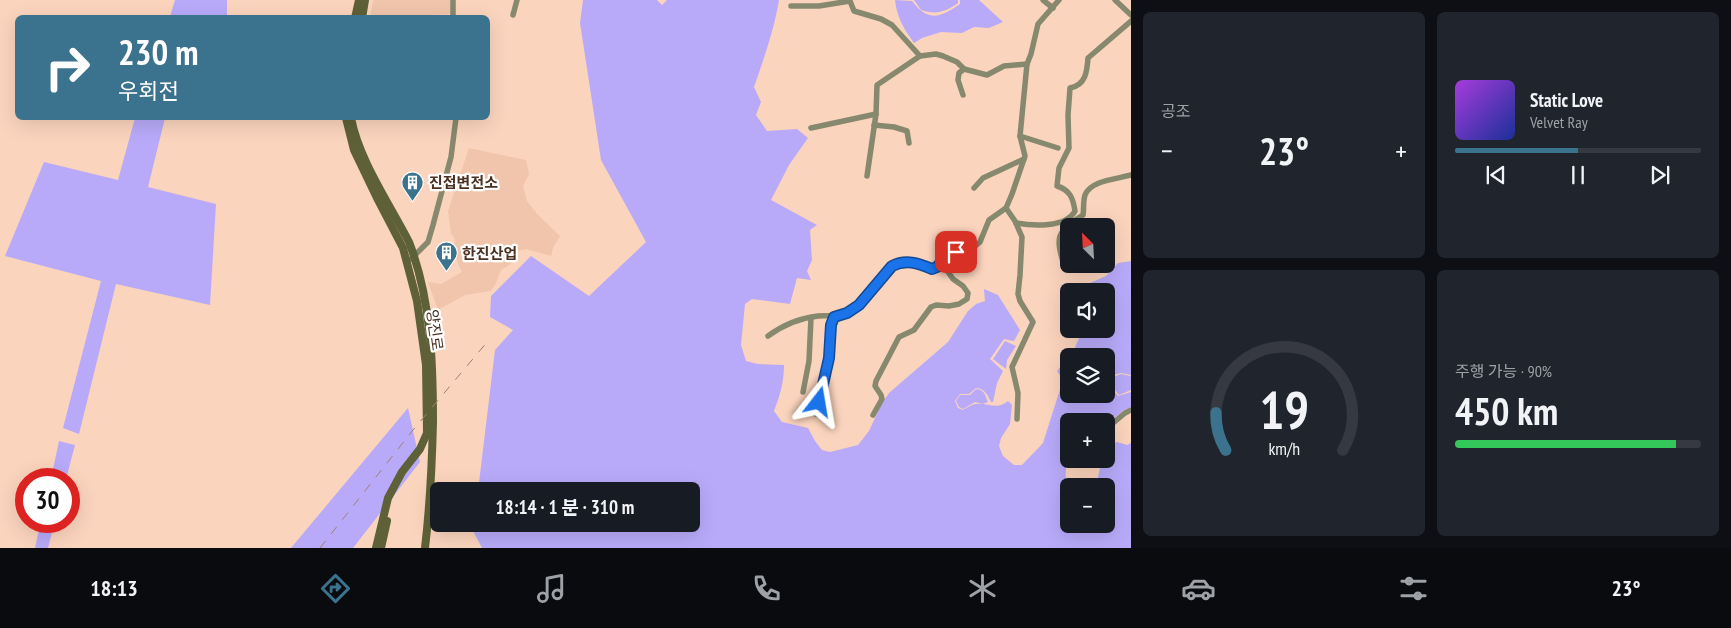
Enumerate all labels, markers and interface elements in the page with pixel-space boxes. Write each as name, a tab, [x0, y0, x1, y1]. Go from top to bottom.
text: 230 m	[118, 29, 199, 75]
icon: right	[35, 35, 100, 100]
text: 우회전	[118, 77, 179, 105]
text: Static Love	[1530, 88, 1603, 112]
text: 공조	[1161, 101, 1190, 121]
text: Velvet Ray	[1530, 112, 1588, 132]
text: 23°	[1259, 126, 1309, 175]
text: −	[1161, 132, 1173, 169]
text: +	[1395, 132, 1407, 169]
icon: previous	[1482, 161, 1510, 189]
icon: pause	[1564, 161, 1592, 189]
icon: next	[1646, 161, 1674, 189]
building icon: 진접변전소	[401, 170, 425, 201]
place label: 진접변전소	[429, 173, 498, 192]
north arrow	[1060, 218, 1115, 272]
map controls	[1060, 218, 1115, 533]
pin	[935, 231, 977, 273]
icon: arrive	[942, 238, 970, 266]
building icon: 한진산업	[434, 241, 458, 272]
place label: 한진산업	[462, 244, 517, 263]
button: sound	[1060, 283, 1115, 338]
street label: 양진로	[423, 308, 447, 352]
button: layers	[1060, 348, 1115, 403]
text: 주행 가능 · 90%	[1455, 361, 1552, 381]
position arrow	[792, 375, 844, 427]
text: 19	[1259, 376, 1309, 443]
text: 450 km	[1455, 386, 1558, 435]
button: +	[1060, 413, 1115, 468]
text: km/h	[1268, 437, 1300, 460]
speed limit sign: 30	[15, 468, 80, 533]
button: −	[1060, 478, 1115, 533]
text: 18:14 · 1 분 · 310 m	[496, 495, 634, 519]
icon: directions	[318, 571, 353, 606]
icon: music	[534, 571, 569, 606]
icon: phone	[749, 571, 784, 606]
icon: climate	[965, 571, 1000, 606]
icon: car	[1181, 571, 1216, 606]
icon: filters	[1396, 571, 1431, 606]
text: 18:13	[90, 574, 138, 602]
text: 23°	[1612, 574, 1641, 602]

